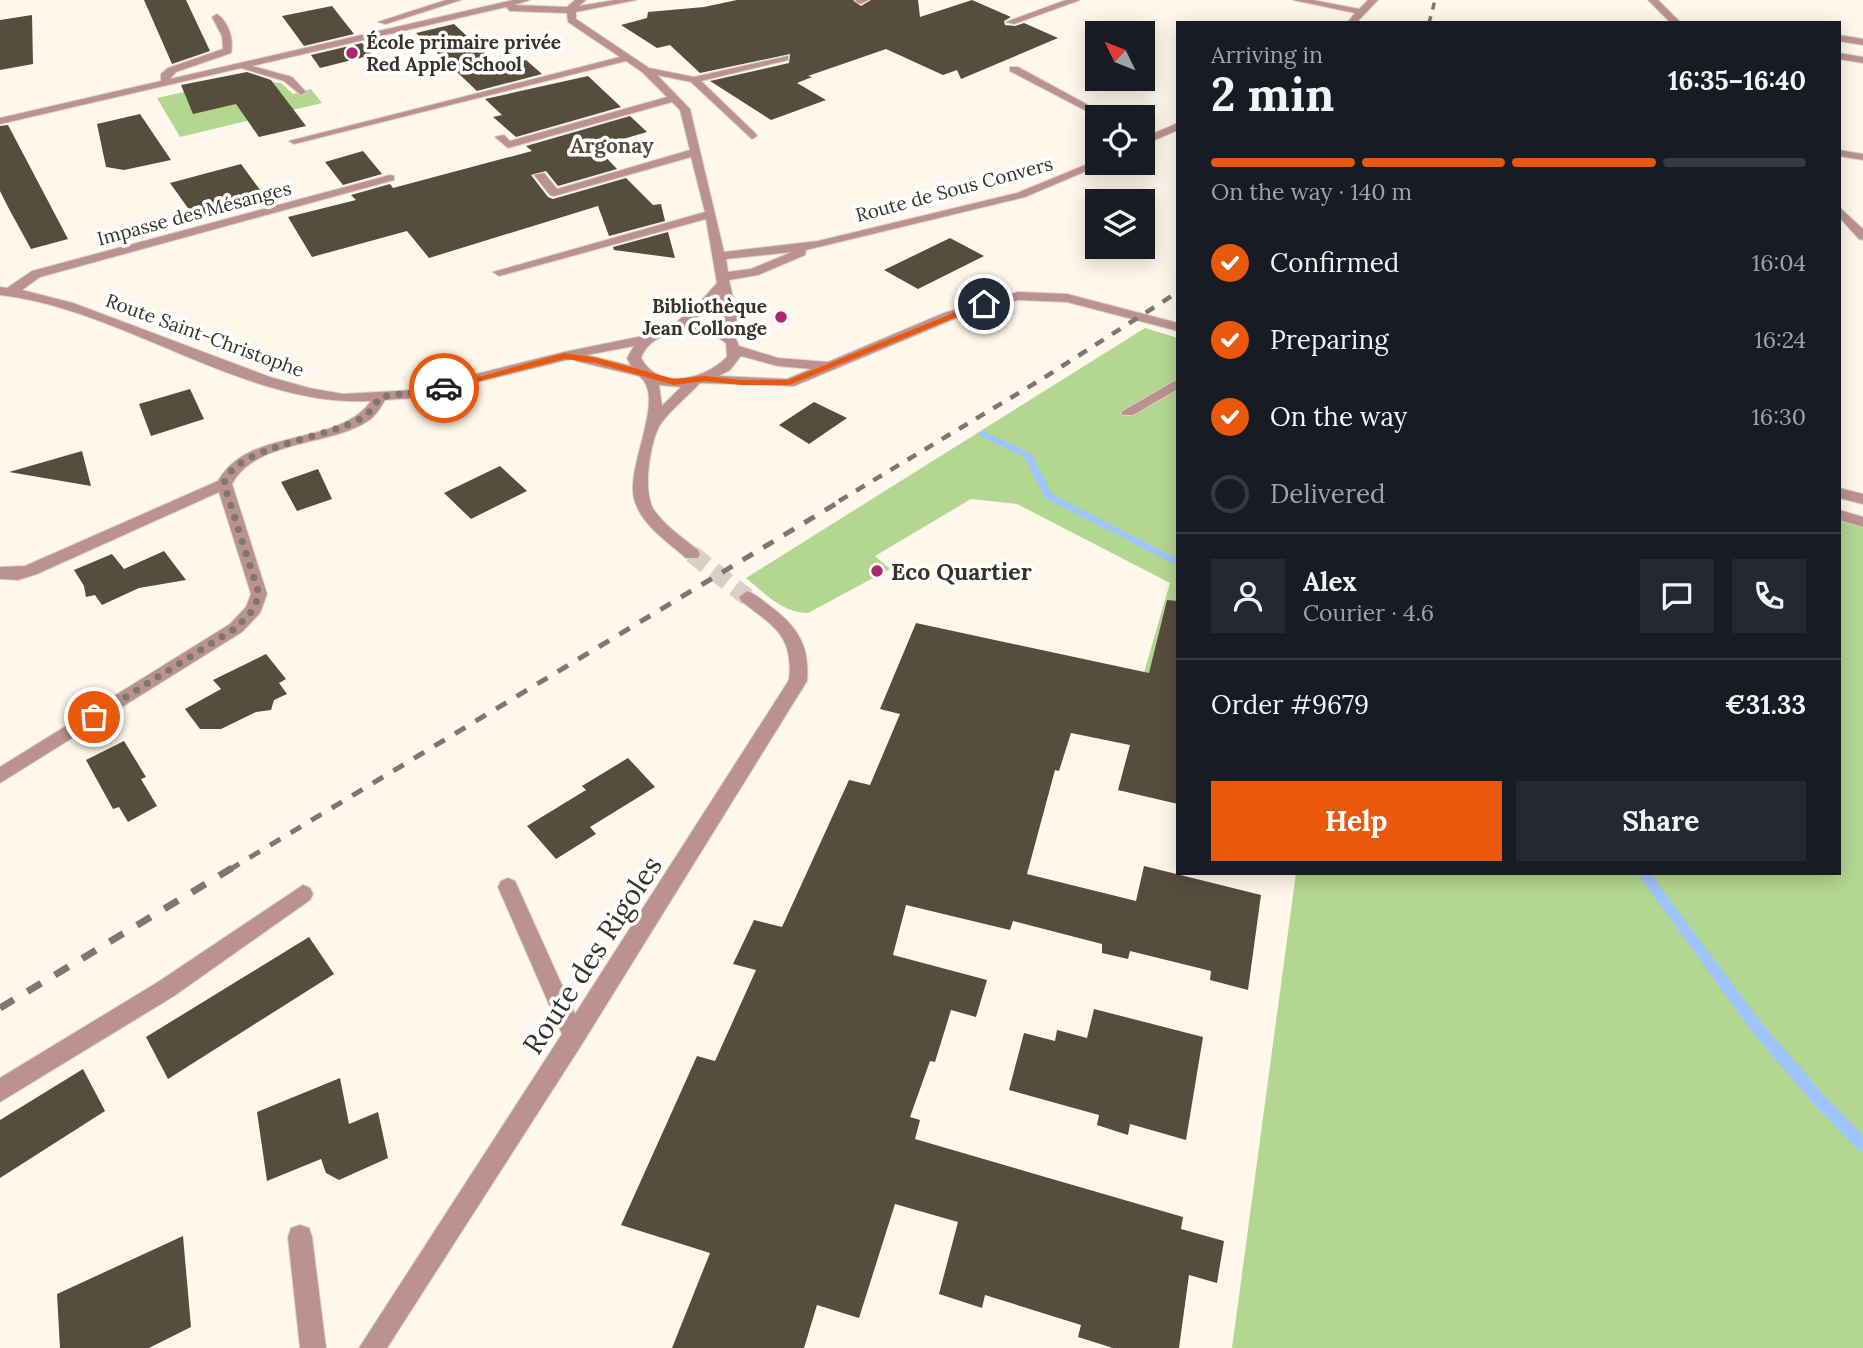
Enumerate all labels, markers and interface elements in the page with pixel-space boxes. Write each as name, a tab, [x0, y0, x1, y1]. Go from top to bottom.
north arrow	[1085, 21, 1155, 91]
map controls	[1085, 21, 1155, 259]
place label: École primaire privée Red Apple School	[366, 30, 561, 76]
text: Arriving in	[1211, 40, 1323, 69]
marker: École primaire privée Red Apple School	[344, 45, 360, 61]
text: 16:35–16:40	[1668, 64, 1806, 97]
text: 2 min	[1211, 65, 1334, 124]
button: locate	[1085, 105, 1155, 175]
district label: Argonay	[571, 132, 654, 159]
street label: Route de Sous Convers	[853, 151, 1055, 227]
street label: Impasse des Mésanges	[94, 175, 294, 250]
text: On the way · 140 m	[1211, 177, 1412, 206]
button: layers	[1085, 189, 1155, 259]
icon: check	[1211, 244, 1249, 282]
text: Confirmed	[1270, 246, 1399, 279]
text: 16:04	[1752, 248, 1806, 277]
pin	[954, 274, 1014, 334]
icon: home	[965, 285, 1003, 323]
street label: Route Saint-Christophe	[103, 288, 307, 382]
place label: Bibliothèque Jean Collonge	[643, 294, 767, 340]
marker: Bibliothèque Jean Collonge	[773, 309, 789, 325]
icon: check	[1211, 321, 1249, 359]
text: Preparing	[1270, 323, 1389, 356]
text: 16:24	[1754, 325, 1806, 354]
courier	[409, 353, 479, 423]
icon: car	[425, 369, 463, 407]
icon: check	[1211, 398, 1249, 436]
text: On the way	[1270, 400, 1407, 433]
text: 16:30	[1751, 402, 1806, 431]
text: Delivered	[1270, 477, 1386, 510]
place label: Eco Quartier	[891, 557, 1032, 586]
button: person	[1211, 559, 1285, 633]
button: chat	[1640, 559, 1714, 633]
button: phone	[1732, 559, 1806, 633]
marker: Eco Quartier	[869, 563, 885, 579]
text: Alex	[1303, 565, 1357, 598]
text: Courier · 4.6	[1303, 598, 1434, 627]
pin	[64, 687, 124, 747]
text: Order #9679	[1211, 688, 1369, 721]
text: €31.33	[1725, 688, 1806, 721]
icon: bag	[75, 698, 113, 736]
button: Help	[1211, 781, 1502, 861]
button: Share	[1516, 781, 1806, 861]
street label: Route des Rigoles	[515, 849, 669, 1061]

